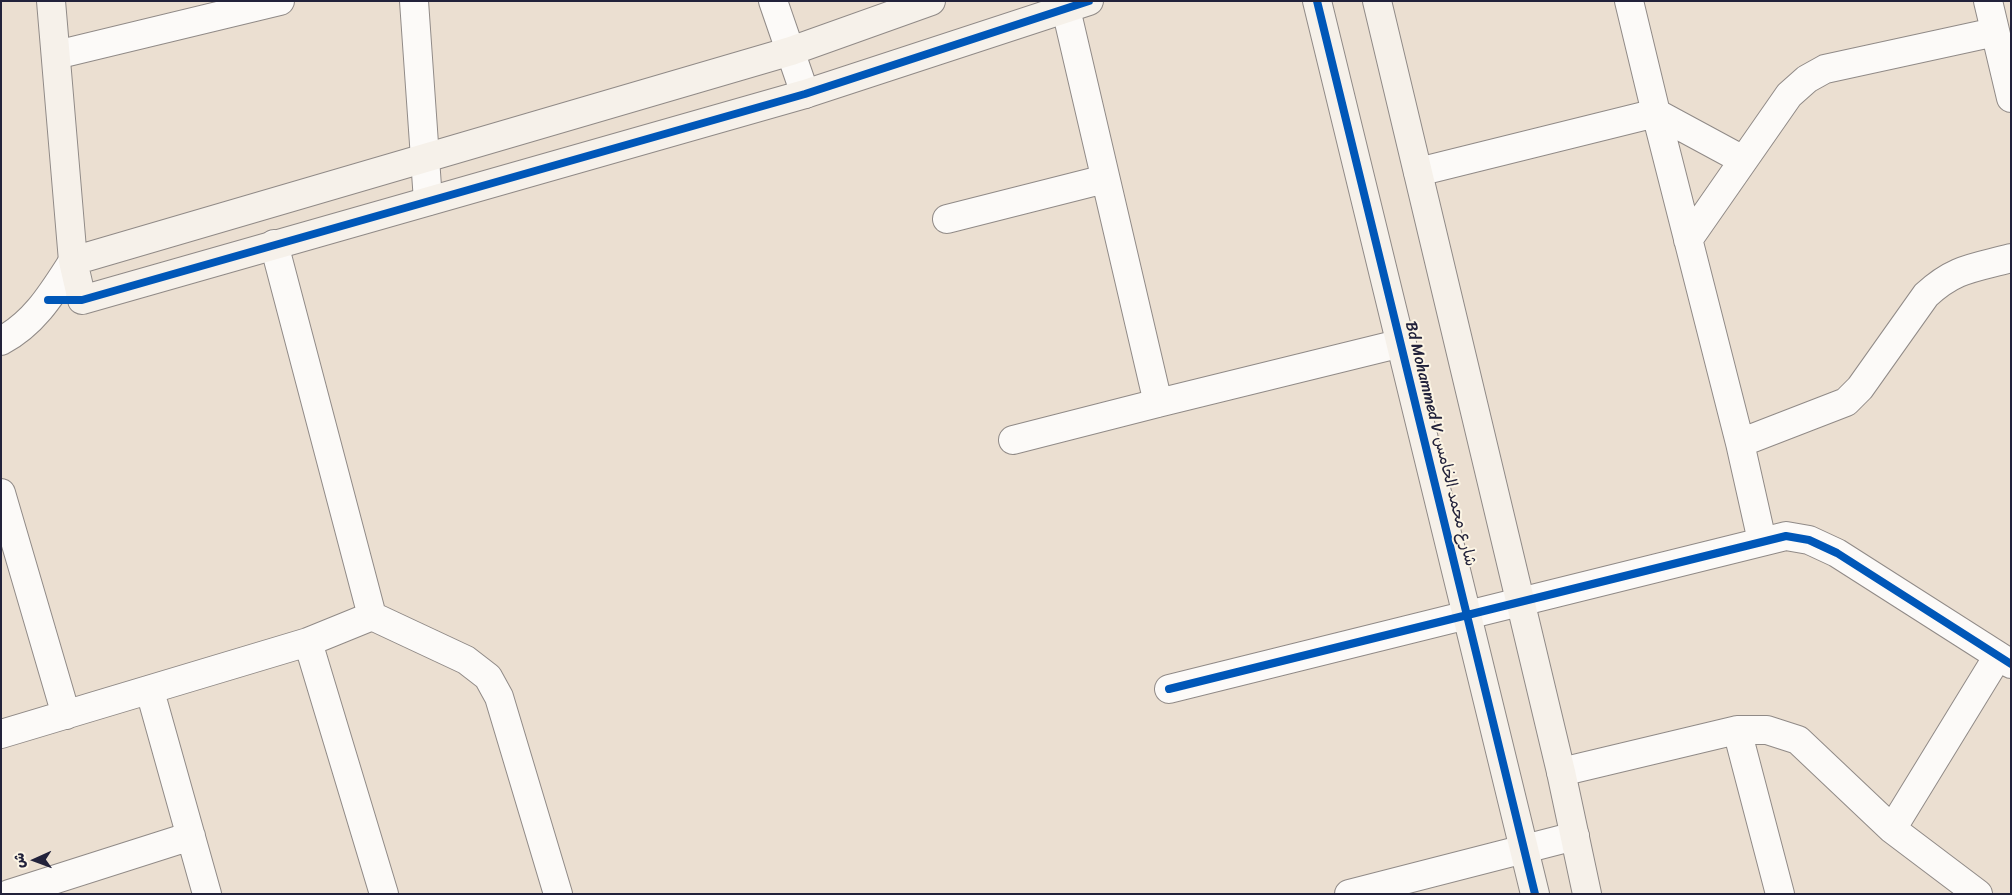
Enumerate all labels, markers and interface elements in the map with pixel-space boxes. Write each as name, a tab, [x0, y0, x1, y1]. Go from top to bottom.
street label: Bd Mohammed V شارع محمد الخامس	[1400, 320, 1480, 568]
north arrow	[10, 835, 60, 885]
text: ش	[7, 852, 32, 869]

